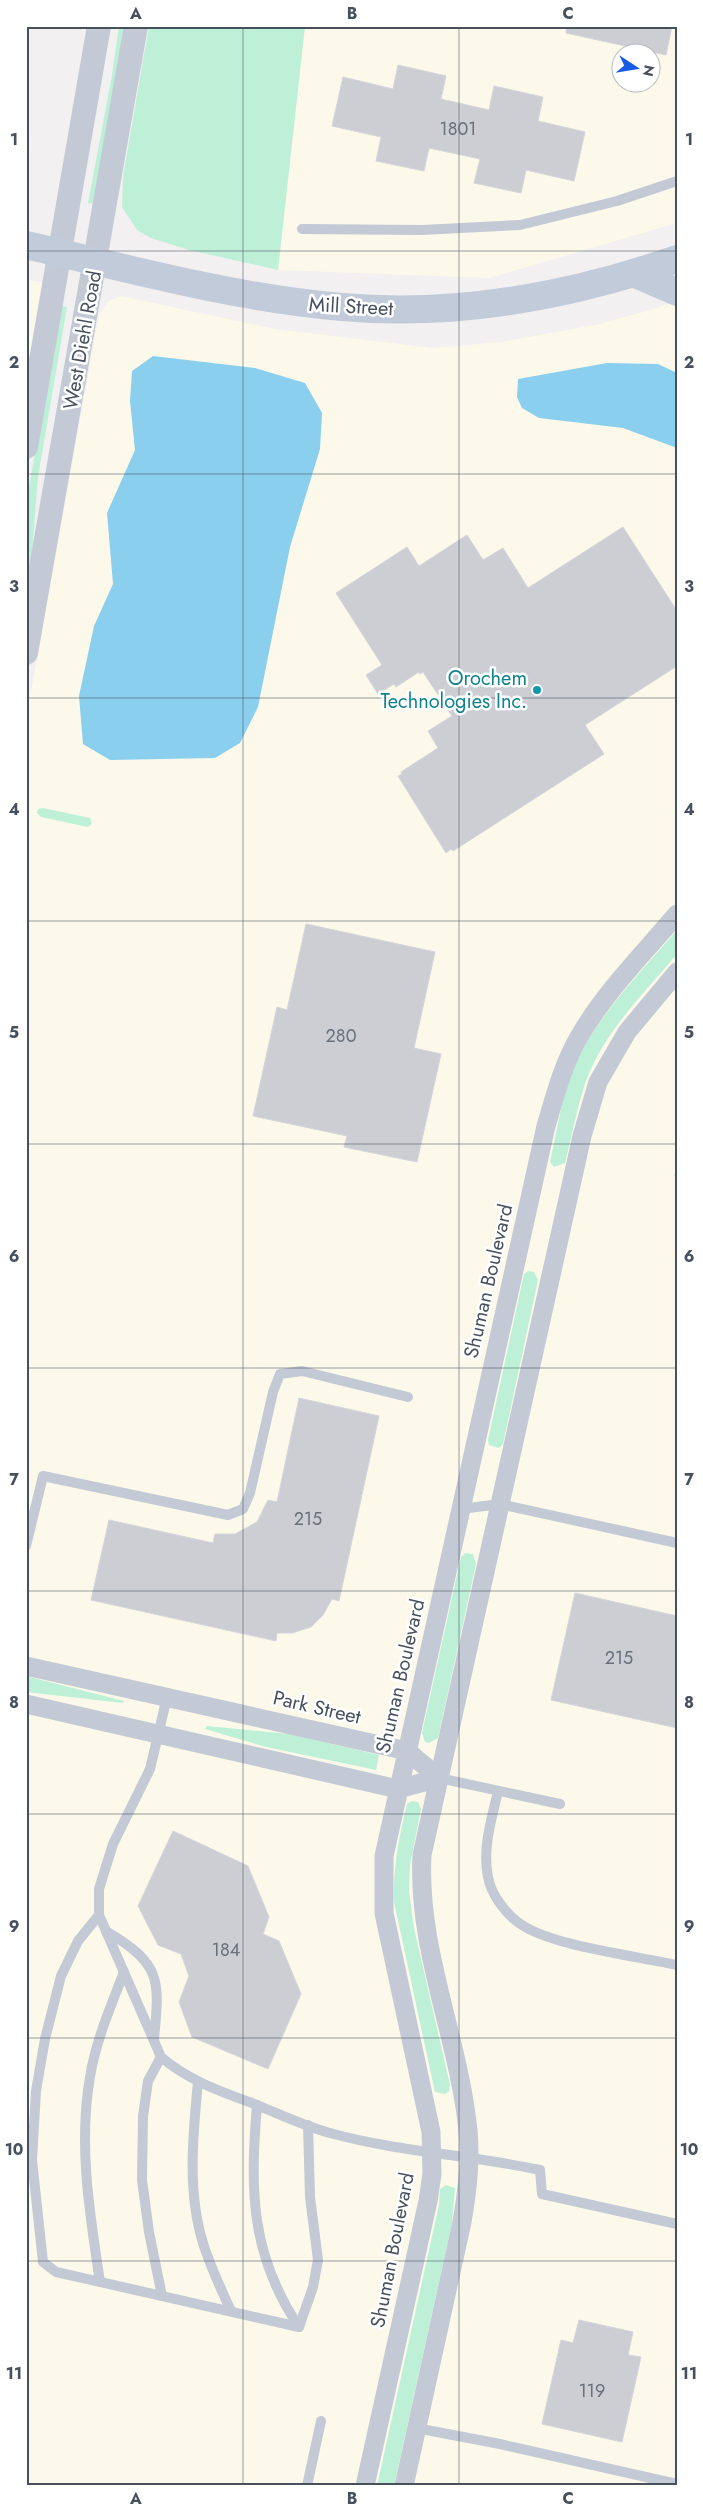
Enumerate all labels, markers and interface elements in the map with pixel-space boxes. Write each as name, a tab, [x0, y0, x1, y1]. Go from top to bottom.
text: A	[129, 2, 142, 25]
text: B	[347, 2, 357, 25]
text: C	[562, 2, 574, 25]
north arrow	[610, 42, 660, 92]
text: N	[638, 63, 660, 78]
house number: 1801	[440, 116, 476, 142]
text: 1	[10, 128, 18, 151]
text: 1	[685, 128, 693, 151]
street label: West Diehl Road	[56, 268, 109, 412]
street label: Mill Street	[308, 290, 394, 323]
text: 2	[9, 351, 19, 374]
text: 2	[684, 351, 694, 374]
text: 3	[9, 575, 19, 598]
text: 3	[684, 575, 694, 598]
place label: Orochem Technologies Inc.	[380, 664, 527, 716]
marker: Orochem Technologies Inc.	[531, 684, 543, 696]
text: 4	[8, 798, 20, 821]
text: 4	[683, 798, 695, 821]
text: 5	[9, 1021, 19, 1044]
text: 5	[684, 1021, 694, 1044]
house number: 280	[326, 1023, 357, 1049]
street label: Shuman Boulevard	[457, 1201, 520, 1361]
text: 6	[9, 1245, 19, 1268]
text: 6	[684, 1245, 694, 1268]
text: 7	[9, 1468, 19, 1491]
text: 7	[684, 1468, 694, 1491]
house number: 215	[294, 1506, 322, 1532]
street label: Shuman Boulevard	[369, 1596, 432, 1756]
house number: 215	[605, 1645, 633, 1671]
street label: Park Street	[270, 1683, 364, 1732]
text: 8	[9, 1691, 19, 1714]
text: 8	[684, 1691, 694, 1714]
text: 9	[9, 1915, 19, 1938]
text: 9	[684, 1915, 694, 1938]
house number: 184	[212, 1937, 240, 1963]
text: 10	[5, 2138, 23, 2161]
text: 10	[680, 2138, 698, 2161]
street label: Shuman Boulevard	[363, 2170, 422, 2330]
text: 11	[6, 2362, 22, 2385]
text: 11	[681, 2362, 697, 2385]
house number: 119	[579, 2378, 605, 2404]
text: A	[129, 2487, 142, 2510]
text: B	[347, 2487, 357, 2510]
text: C	[562, 2487, 574, 2510]

